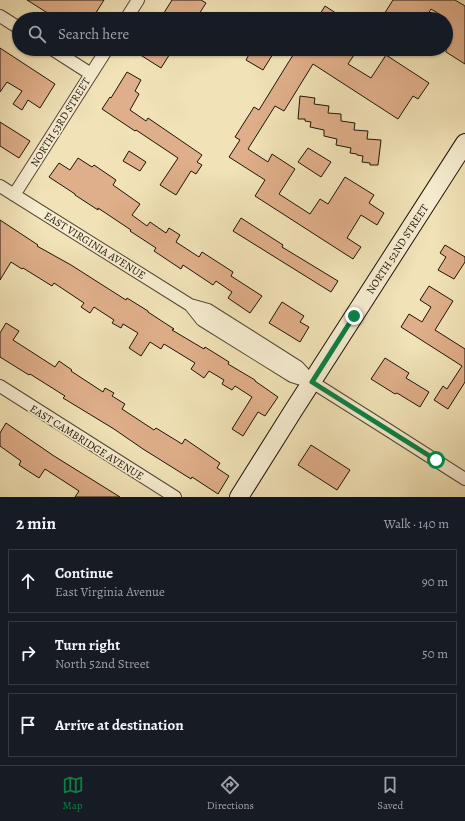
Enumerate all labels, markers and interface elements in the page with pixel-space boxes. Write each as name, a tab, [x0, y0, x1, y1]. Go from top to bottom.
search box	[12, 12, 453, 56]
icon: search	[26, 23, 48, 45]
text: Search here	[58, 24, 129, 44]
street label: NORTH 53RD STREET	[27, 75, 94, 170]
street label: NORTH 52ND STREET	[363, 202, 432, 297]
street label: EAST VIRGINIA AVENUE	[41, 208, 148, 283]
route end	[345, 307, 363, 325]
street label: EAST CAMBRIDGE AVENUE	[27, 401, 147, 484]
route start	[427, 451, 445, 469]
text: 2 min	[16, 512, 56, 535]
text: Walk · 140 m	[384, 515, 449, 532]
text: Continue	[55, 563, 113, 583]
icon: ahead	[17, 570, 39, 592]
text: 90 m	[422, 573, 448, 590]
text: East Virginia Avenue	[55, 583, 165, 600]
text: Turn right	[55, 635, 120, 655]
icon: right	[17, 642, 39, 664]
text: 50 m	[422, 645, 448, 662]
text: North 52nd Street	[55, 655, 150, 672]
icon: arrive	[17, 714, 39, 736]
text: Arrive at destination	[55, 715, 184, 735]
tab: Map	[62, 774, 84, 813]
tab: Directions	[207, 774, 254, 813]
tab: Saved	[377, 774, 403, 813]

